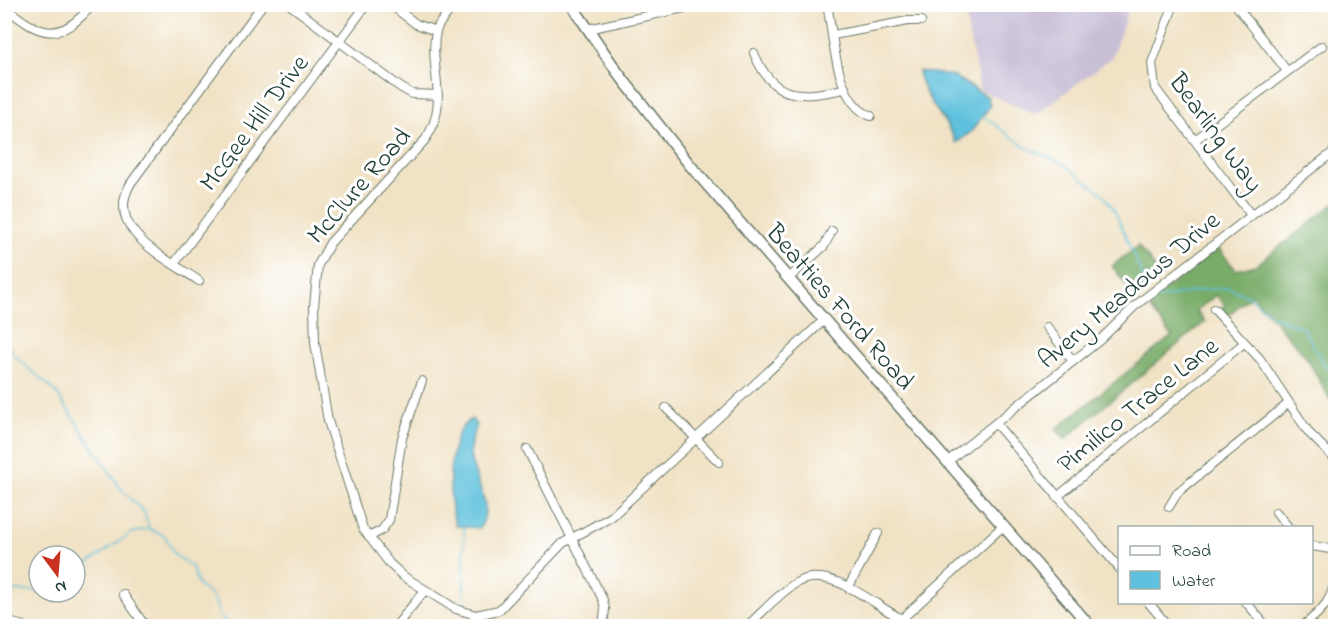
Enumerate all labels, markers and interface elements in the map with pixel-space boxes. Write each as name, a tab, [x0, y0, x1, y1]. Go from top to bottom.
street label: McGee Hill Drive	[191, 47, 320, 200]
street label: Bearling Way	[1157, 65, 1271, 202]
street label: McClure Road	[299, 120, 422, 254]
street label: Avery Meadows Drive	[1030, 203, 1230, 379]
street label: Beatties Ford Road	[755, 215, 922, 400]
street label: Pimilico Trace Lane	[1050, 329, 1228, 484]
legend	[1118, 526, 1313, 604]
text: Road	[1172, 539, 1211, 565]
north arrow	[27, 544, 87, 604]
text: Water	[1172, 569, 1216, 595]
text: N	[52, 573, 69, 600]

